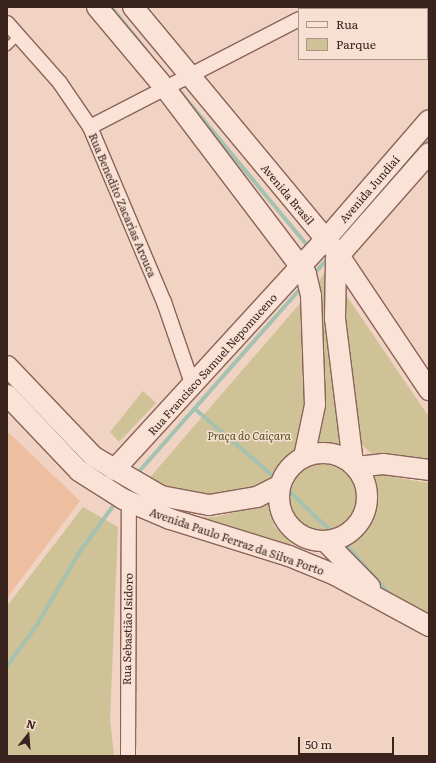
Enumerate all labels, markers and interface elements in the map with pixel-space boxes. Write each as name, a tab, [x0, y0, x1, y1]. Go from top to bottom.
legend	[298, 8, 428, 60]
text: Rua	[336, 15, 358, 33]
text: Parque	[336, 35, 376, 53]
street label: Rua Benedito Zacarias Arouca	[87, 131, 159, 279]
street label: Avenida Jundiaí	[336, 153, 402, 225]
street label: Avenida Brasil	[259, 161, 317, 227]
street label: Rua Francisco Samuel Nepomuceno	[145, 290, 279, 438]
park label: Praça do Caiçara	[207, 428, 291, 442]
street label: Avenida Paulo Ferraz da Silva Porto	[148, 505, 326, 577]
street label: Rua Sebastião Isidoro	[119, 573, 135, 685]
north arrow	[8, 715, 48, 755]
text: N	[25, 715, 38, 733]
scale bar	[300, 729, 396, 755]
text: 50 m	[305, 735, 332, 753]

